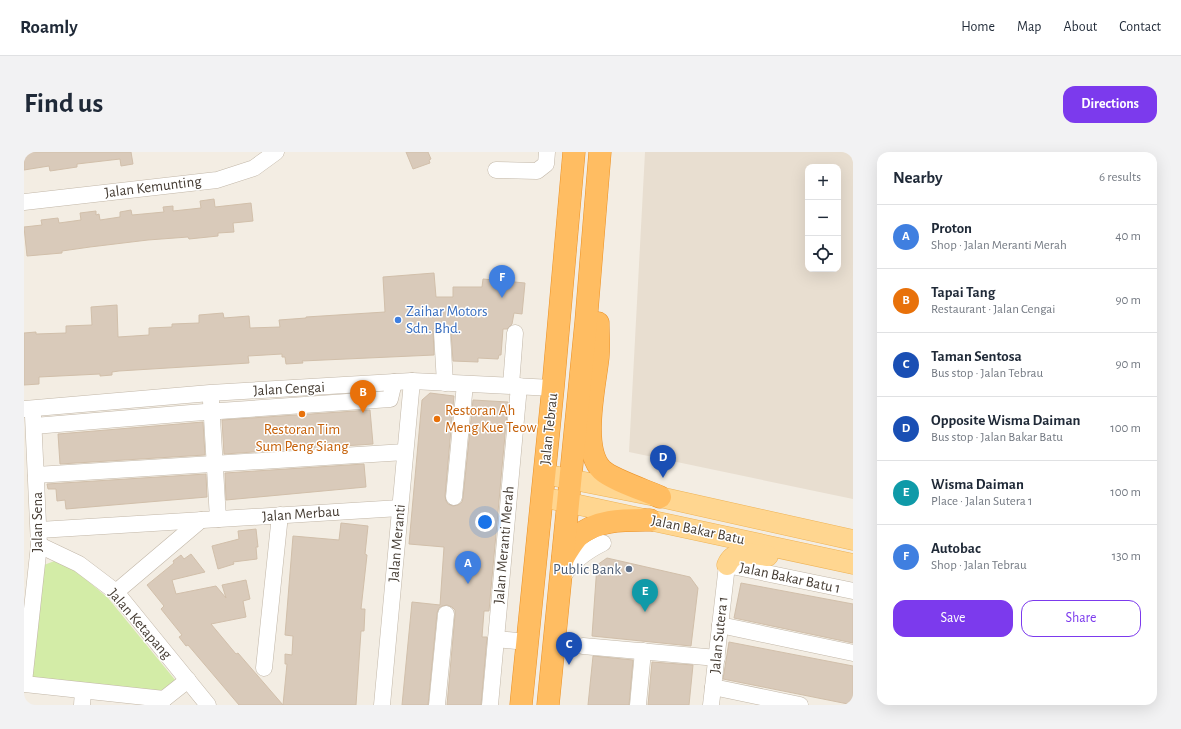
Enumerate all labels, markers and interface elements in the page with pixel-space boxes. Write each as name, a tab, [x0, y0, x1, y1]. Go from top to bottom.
text: Roamly	[20, 18, 78, 37]
text: Home	[961, 20, 995, 34]
text: Map	[1017, 20, 1041, 34]
text: About	[1063, 20, 1097, 34]
text: Contact	[1119, 20, 1161, 34]
button: Directions	[1063, 86, 1157, 123]
text: Find us	[24, 90, 103, 118]
map controls	[805, 164, 841, 272]
button: +	[805, 164, 841, 200]
text: Nearby	[893, 169, 943, 186]
text: 6 results	[1099, 171, 1141, 184]
street label: Jalan Kemunting	[104, 174, 203, 200]
button: −	[805, 200, 841, 236]
text: Proton	[931, 221, 972, 236]
text: A	[902, 230, 910, 243]
text: 40 m	[1115, 230, 1141, 243]
button: locate	[805, 236, 841, 272]
text: Shop · Jalan Meranti Merah	[931, 239, 1067, 252]
pin: F	[489, 265, 515, 298]
text: Tapai Tang	[931, 285, 995, 300]
text: B	[902, 294, 910, 307]
text: 90 m	[1115, 294, 1141, 307]
text: Restaurant · Jalan Cengai	[931, 303, 1056, 316]
place label: Zaihar Motors Sdn. Bhd.	[406, 304, 487, 336]
marker: Zaihar Motors Sdn. Bhd.	[393, 315, 403, 325]
text: Taman Sentosa	[931, 349, 1022, 364]
text: C	[903, 358, 909, 371]
text: 90 m	[1115, 358, 1141, 371]
text: Bus stop · Jalan Tebrau	[931, 367, 1043, 380]
street label: Jalan Cengai	[253, 380, 325, 398]
pin: B	[350, 380, 376, 413]
street label: Jalan Tebrau	[538, 392, 560, 466]
place label: Restoran Ah Meng Kue Teow	[445, 403, 537, 435]
marker: Restoran Tim Sum Peng Siang	[297, 409, 307, 419]
text: Opposite Wisma Daiman	[931, 413, 1080, 428]
marker: Restoran Ah Meng Kue Teow	[432, 414, 442, 424]
place label: Restoran Tim Sum Peng Siang	[255, 422, 349, 454]
text: D	[902, 422, 910, 435]
text: 100 m	[1110, 422, 1141, 435]
text: Bus stop · Jalan Bakar Batu	[931, 431, 1063, 444]
pin: D	[650, 445, 676, 478]
text: Wisma Daiman	[931, 477, 1024, 492]
street label: Jalan Meranti Merah	[491, 485, 517, 605]
text: E	[903, 486, 909, 499]
text: 100 m	[1110, 486, 1141, 499]
street label: Jalan Sena	[30, 492, 45, 552]
text: Place · Jalan Sutera 1	[931, 495, 1032, 508]
street label: Jalan Meranti	[386, 503, 408, 583]
street label: Jalan Merbau	[262, 504, 341, 524]
your location	[475, 512, 495, 532]
street label: Jalan Bakar Batu	[650, 513, 746, 547]
text: Autobac	[931, 541, 981, 556]
text: F	[903, 550, 909, 563]
text: 130 m	[1112, 550, 1141, 563]
pin: A	[455, 551, 481, 584]
text: Shop · Jalan Tebrau	[931, 559, 1027, 572]
street label: Jalan Bakar Batu 1	[738, 560, 842, 596]
place label: Public Bank	[553, 562, 621, 577]
marker: Public Bank	[624, 564, 634, 574]
pin: E	[632, 579, 658, 612]
street label: Jalan Ketapang	[105, 586, 175, 663]
street label: Jalan Sutera 1	[707, 596, 731, 674]
button: Save	[893, 600, 1013, 637]
button: Share	[1021, 600, 1141, 637]
pin: C	[556, 632, 582, 665]

